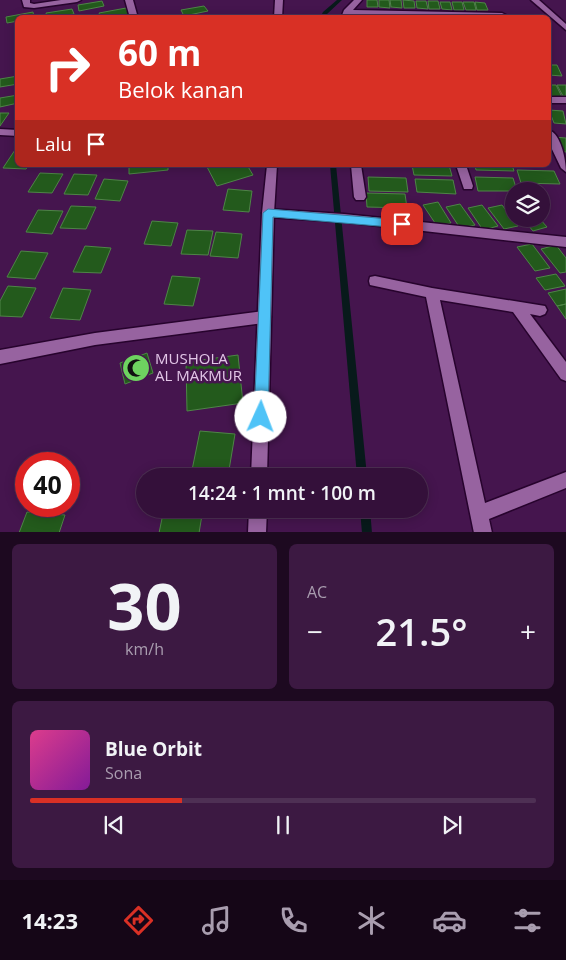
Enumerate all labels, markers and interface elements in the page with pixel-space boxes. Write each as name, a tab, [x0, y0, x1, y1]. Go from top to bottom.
text: 60 m	[118, 29, 201, 76]
icon: right	[35, 35, 100, 100]
text: Belok kanan	[118, 74, 244, 104]
icon: arrive	[82, 130, 110, 158]
text: Lalu	[35, 131, 72, 157]
map controls	[505, 182, 550, 227]
button: layers	[505, 182, 550, 227]
pin	[381, 203, 423, 245]
icon: arrive	[388, 210, 416, 238]
place label: MUSHOLA AL MAKMUR	[155, 348, 243, 385]
mosque icon: MUSHOLA AL MAKMUR	[121, 353, 151, 383]
position arrow	[234, 390, 286, 442]
speed limit sign: 40	[15, 452, 80, 517]
text: 14:24 · 1 mnt · 100 m	[188, 480, 376, 506]
text: 30	[107, 561, 182, 649]
text: AC	[307, 581, 327, 603]
text: 21.5°	[376, 605, 467, 657]
text: −	[307, 612, 323, 650]
text: +	[520, 612, 536, 650]
text: km/h	[125, 638, 164, 660]
text: Blue Orbit	[105, 736, 202, 762]
text: Sona	[105, 762, 142, 784]
icon: previous	[100, 811, 128, 839]
icon: pause	[269, 811, 297, 839]
icon: next	[438, 811, 466, 839]
icon: directions	[121, 903, 156, 938]
icon: music	[199, 903, 234, 938]
icon: phone	[276, 903, 311, 938]
icon: climate	[354, 903, 389, 938]
icon: car	[432, 903, 467, 938]
icon: filters	[510, 903, 545, 938]
text: 14:23	[21, 905, 78, 935]

